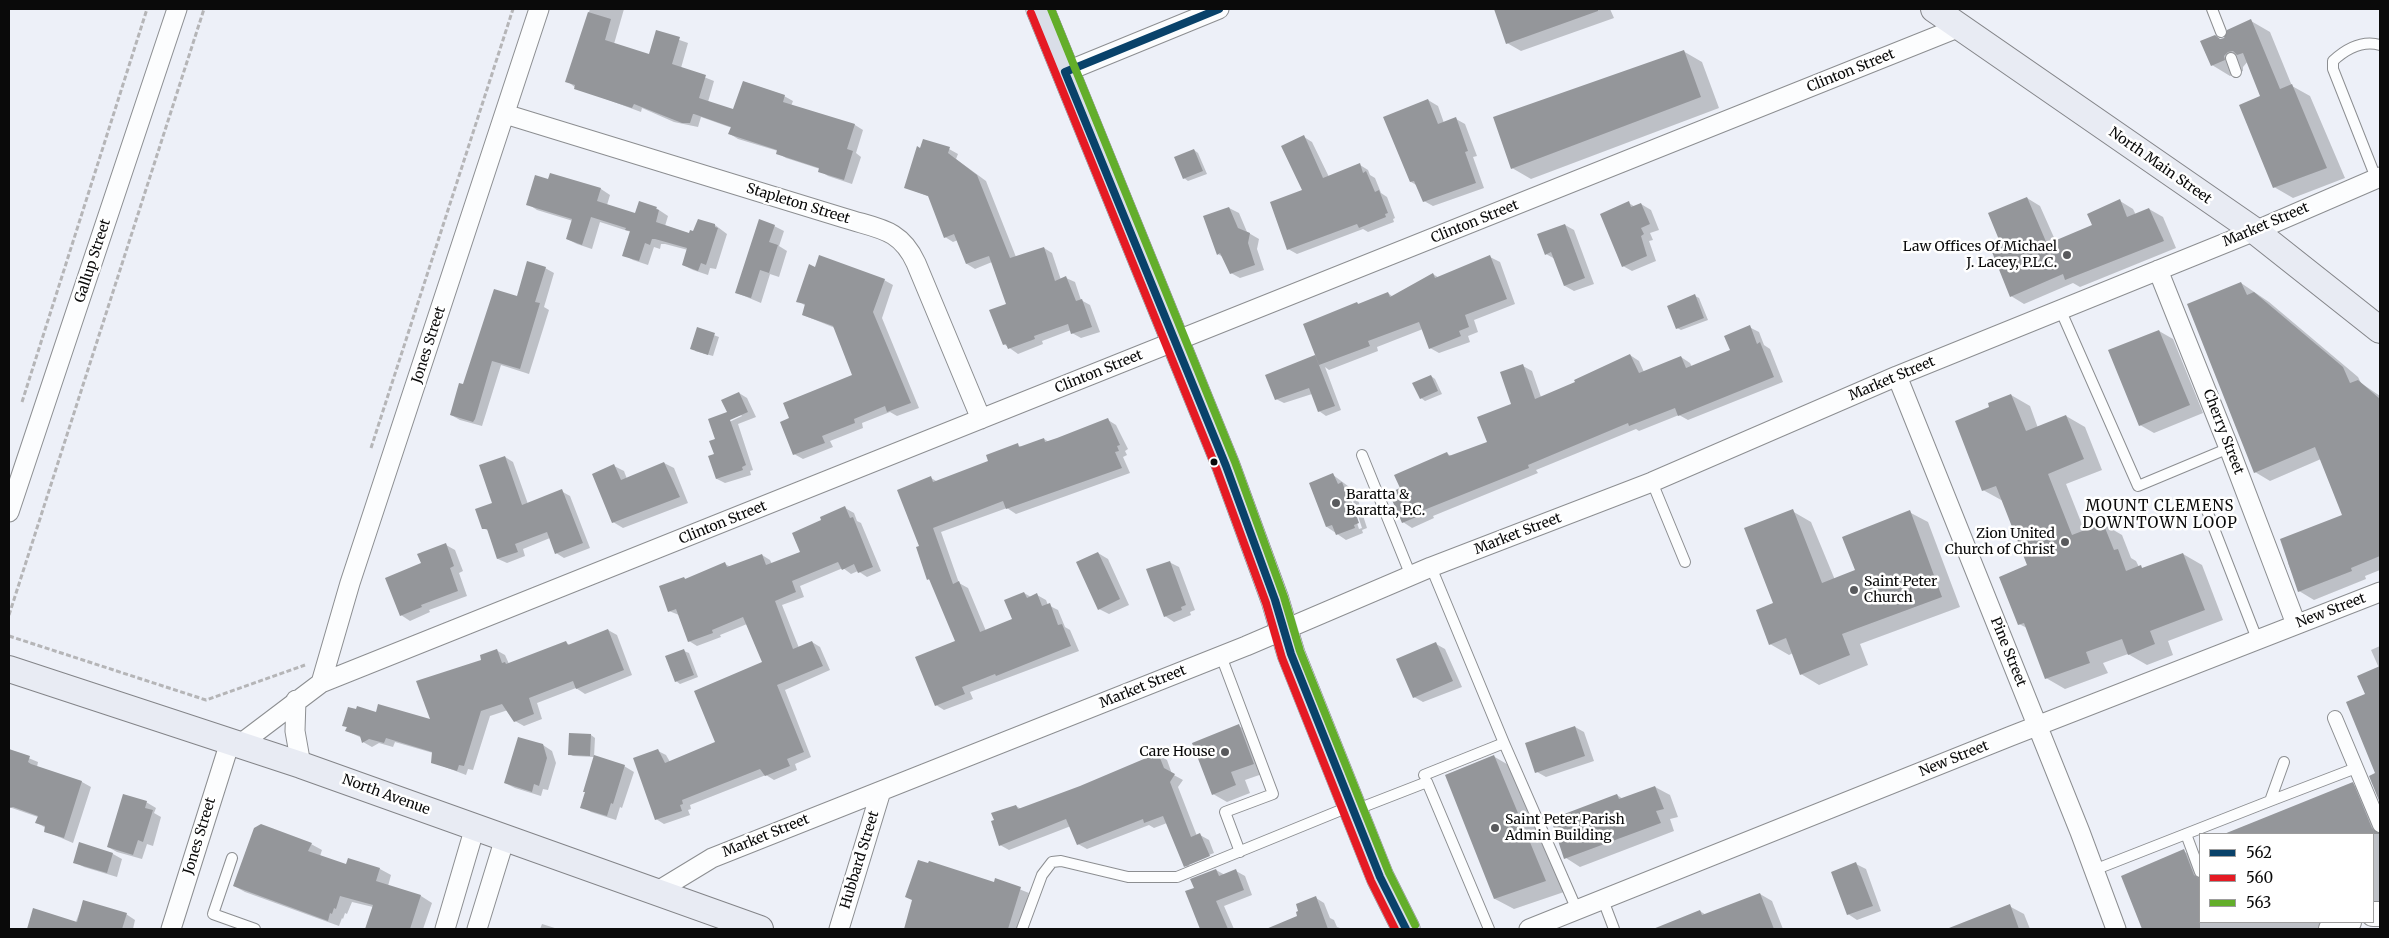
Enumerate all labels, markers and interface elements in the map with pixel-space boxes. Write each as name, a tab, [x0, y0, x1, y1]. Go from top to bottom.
street label: Clinton Street	[1805, 46, 1897, 96]
street label: North Main Street	[2105, 124, 2215, 208]
street label: Stapleton Street	[744, 180, 852, 228]
street label: Clinton Street	[1429, 197, 1521, 247]
street label: Market Street	[2220, 199, 2312, 251]
street label: Gallup Street	[72, 217, 114, 305]
place label: Law Offices Of Michael J. Lacey, P.L.C.	[1903, 239, 2057, 272]
marker: Law Offices Of Michael J. Lacey, P.L.C.	[2061, 249, 2073, 261]
street label: Jones Street	[409, 304, 449, 386]
street label: Clinton Street	[1053, 347, 1145, 397]
street label: Market Street	[1846, 353, 1938, 405]
street label: Cherry Street	[2199, 387, 2247, 477]
unlabelled marker	[1209, 457, 1219, 467]
place label: Baratta & Baratta, P.C.	[1346, 487, 1425, 520]
marker: Baratta & Baratta, P.C.	[1330, 497, 1342, 509]
street label: Clinton Street	[677, 498, 769, 548]
district label: MOUNT CLEMENS DOWNTOWN LOOP	[2081, 498, 2239, 533]
street label: Market Street	[1472, 510, 1564, 558]
place label: Zion United Church of Christ	[1945, 526, 2055, 558]
marker: Zion United Church of Christ	[2059, 536, 2071, 548]
place label: Saint Peter Church	[1864, 574, 1937, 606]
marker: Saint Peter Church	[1848, 584, 1860, 596]
street label: New Street	[2294, 590, 2368, 632]
street label: Pine Street	[1986, 615, 2030, 689]
street label: Market Street	[1097, 662, 1189, 712]
street label: New Street	[1917, 737, 1991, 781]
place label: Care House	[1140, 744, 1215, 760]
marker: Care House	[1219, 746, 1231, 758]
street label: North Avenue	[340, 771, 432, 819]
street label: Jones Street	[180, 795, 220, 877]
street label: Hubbard Street	[837, 809, 883, 911]
street label: Market Street	[720, 811, 812, 861]
place label: Saint Peter Parish Admin Building	[1505, 812, 1625, 844]
marker: Saint Peter Parish Admin Building	[1489, 822, 1501, 834]
legend	[2199, 833, 2374, 923]
text: 562	[2246, 843, 2272, 862]
text: 560	[2246, 868, 2273, 887]
text: 563	[2246, 893, 2271, 912]

